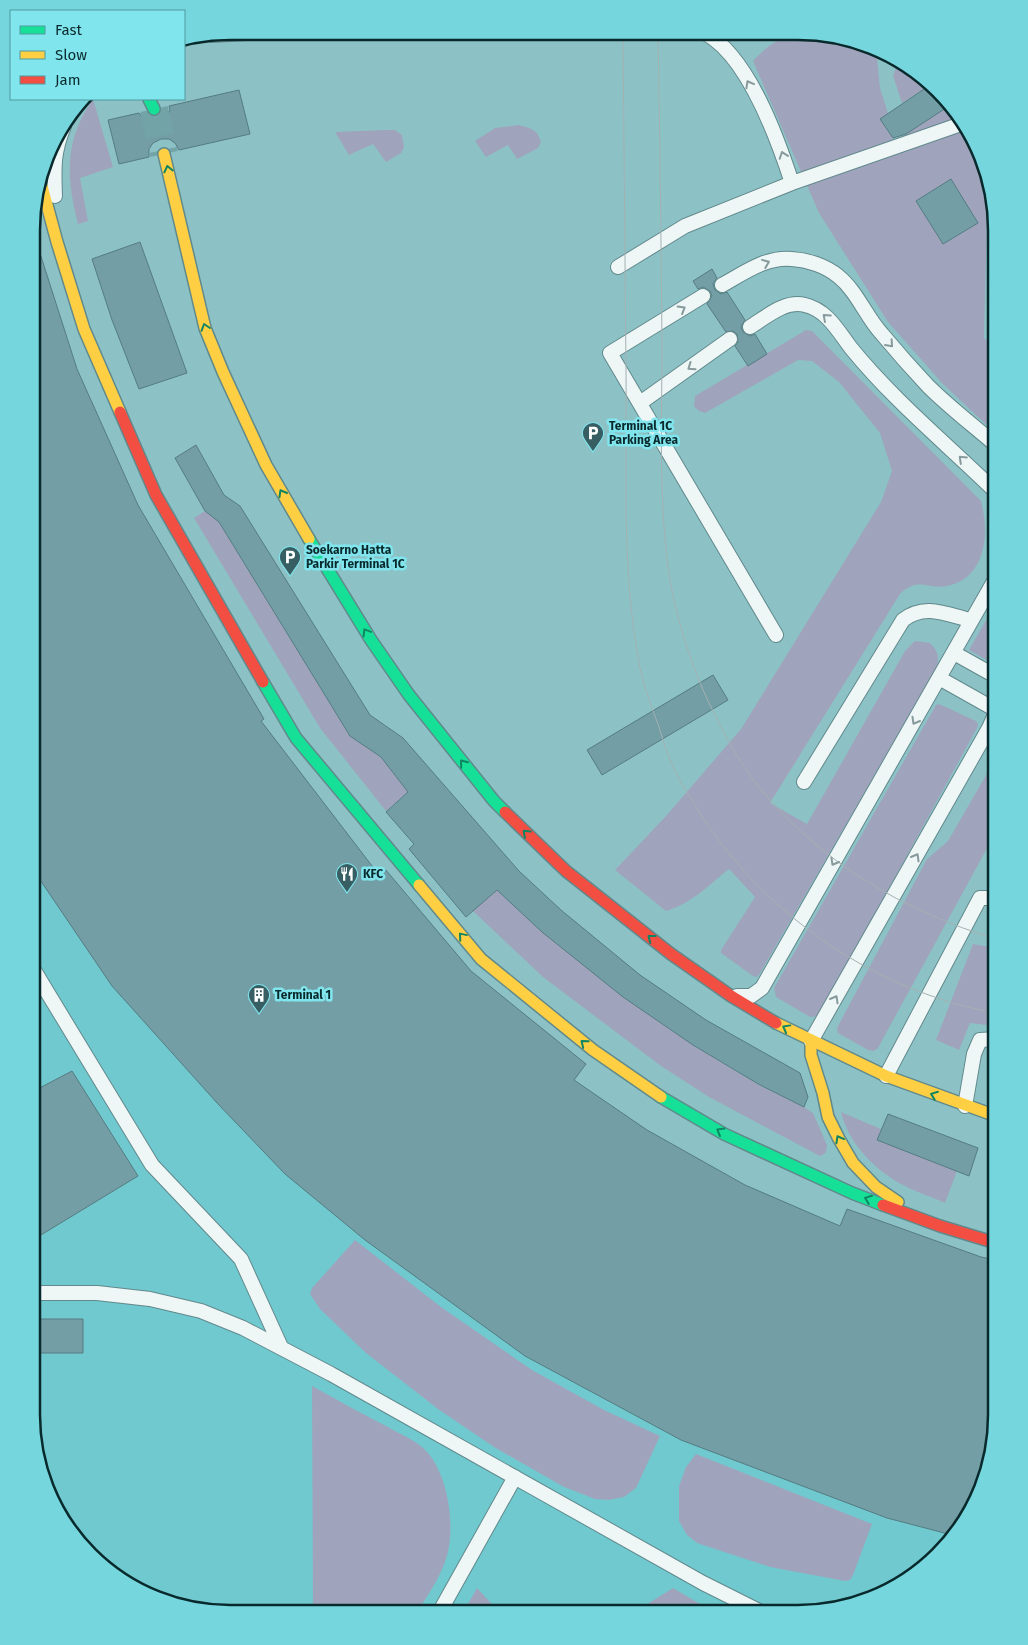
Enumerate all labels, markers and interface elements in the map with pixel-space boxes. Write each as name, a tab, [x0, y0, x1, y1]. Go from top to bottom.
legend	[10, 10, 185, 100]
text: Fast	[55, 21, 82, 39]
text: Slow	[55, 46, 87, 64]
text: Jam	[55, 71, 81, 89]
one-way arrow	[746, 80, 756, 89]
one-way arrow	[778, 151, 788, 159]
one-way arrow	[163, 164, 174, 173]
one-way arrow	[761, 258, 769, 268]
one-way arrow	[676, 306, 685, 315]
one-way arrow	[822, 314, 831, 323]
one-way arrow	[201, 323, 211, 332]
one-way arrow	[884, 338, 893, 347]
one-way arrow	[687, 361, 697, 370]
place label: Terminal 1C Parking Area	[609, 419, 678, 447]
parking icon: Terminal 1C Parking Area	[581, 421, 605, 452]
one-way arrow	[958, 456, 967, 465]
one-way arrow	[279, 490, 289, 499]
place label: Soekarno Hatta Parkir Terminal 1C	[306, 543, 405, 571]
parking icon: Soekarno Hatta Parkir Terminal 1C	[278, 545, 302, 576]
one-way arrow	[363, 629, 373, 638]
one-way arrow	[911, 715, 921, 724]
one-way arrow	[460, 760, 468, 769]
one-way arrow	[523, 830, 532, 839]
one-way arrow	[909, 854, 919, 863]
one-way arrow	[831, 856, 841, 865]
restaurant icon: KFC	[335, 862, 359, 893]
place label: KFC	[363, 867, 383, 881]
one-way arrow	[460, 933, 468, 942]
one-way arrow	[648, 935, 657, 943]
building icon: Terminal 1	[247, 983, 271, 1014]
place label: Terminal 1	[275, 988, 331, 1002]
one-way arrow	[829, 995, 839, 1004]
one-way arrow	[782, 1024, 791, 1034]
one-way arrow	[580, 1040, 589, 1049]
one-way arrow	[930, 1090, 939, 1101]
one-way arrow	[716, 1128, 725, 1138]
one-way arrow	[835, 1135, 845, 1144]
one-way arrow	[864, 1195, 872, 1205]

